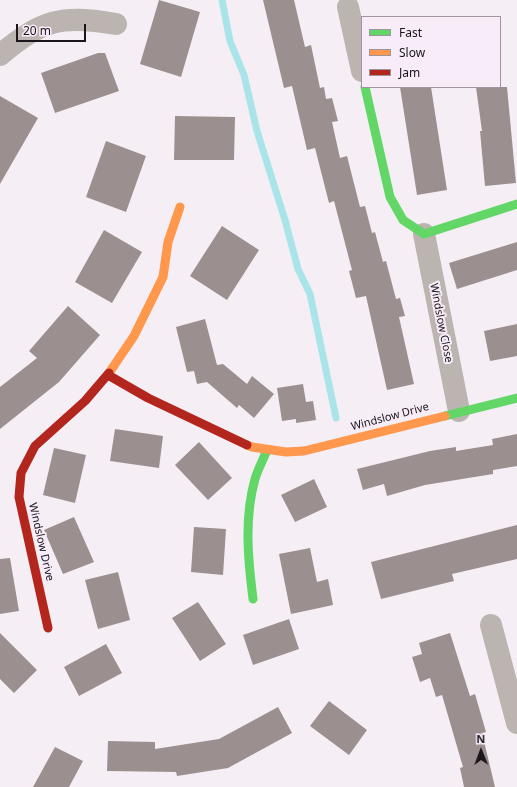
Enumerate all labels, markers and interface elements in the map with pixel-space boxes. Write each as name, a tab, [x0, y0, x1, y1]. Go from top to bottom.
scale bar	[18, 16, 88, 42]
legend	[361, 16, 501, 88]
text: 20 m	[23, 22, 51, 39]
text: Fast	[399, 24, 422, 41]
text: Slow	[399, 44, 425, 61]
text: Jam	[399, 64, 420, 81]
street label: Windslow Close	[427, 282, 455, 364]
street label: Windslow Drive	[350, 400, 430, 434]
street label: Windslow Drive	[26, 502, 56, 582]
north arrow	[461, 731, 501, 771]
text: N	[476, 731, 485, 746]

